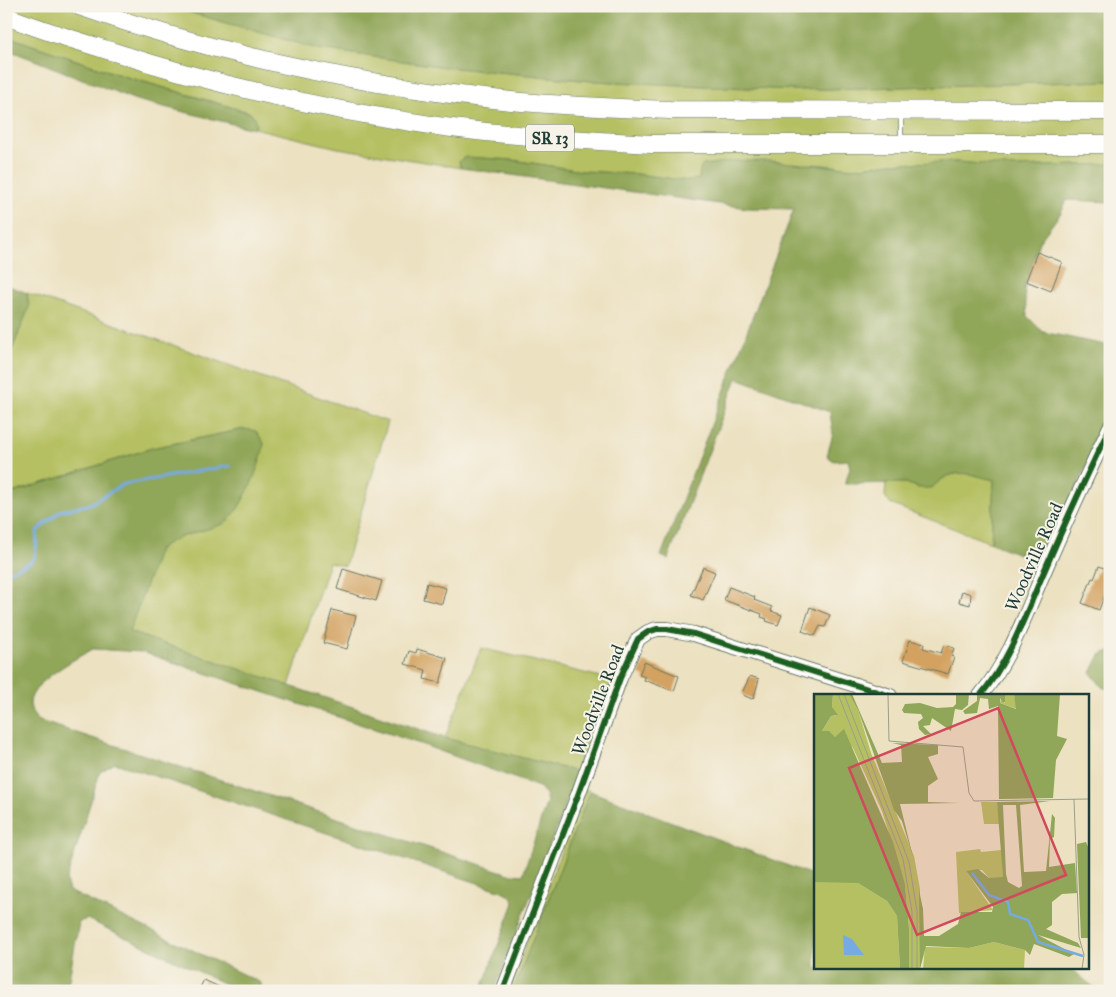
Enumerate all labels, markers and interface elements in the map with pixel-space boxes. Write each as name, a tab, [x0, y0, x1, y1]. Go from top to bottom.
road number: SR 13	[526, 125, 574, 152]
street label: Woodville Road	[1000, 499, 1068, 615]
street label: Woodville Road	[567, 642, 629, 758]
inset map	[814, 694, 1088, 970]

